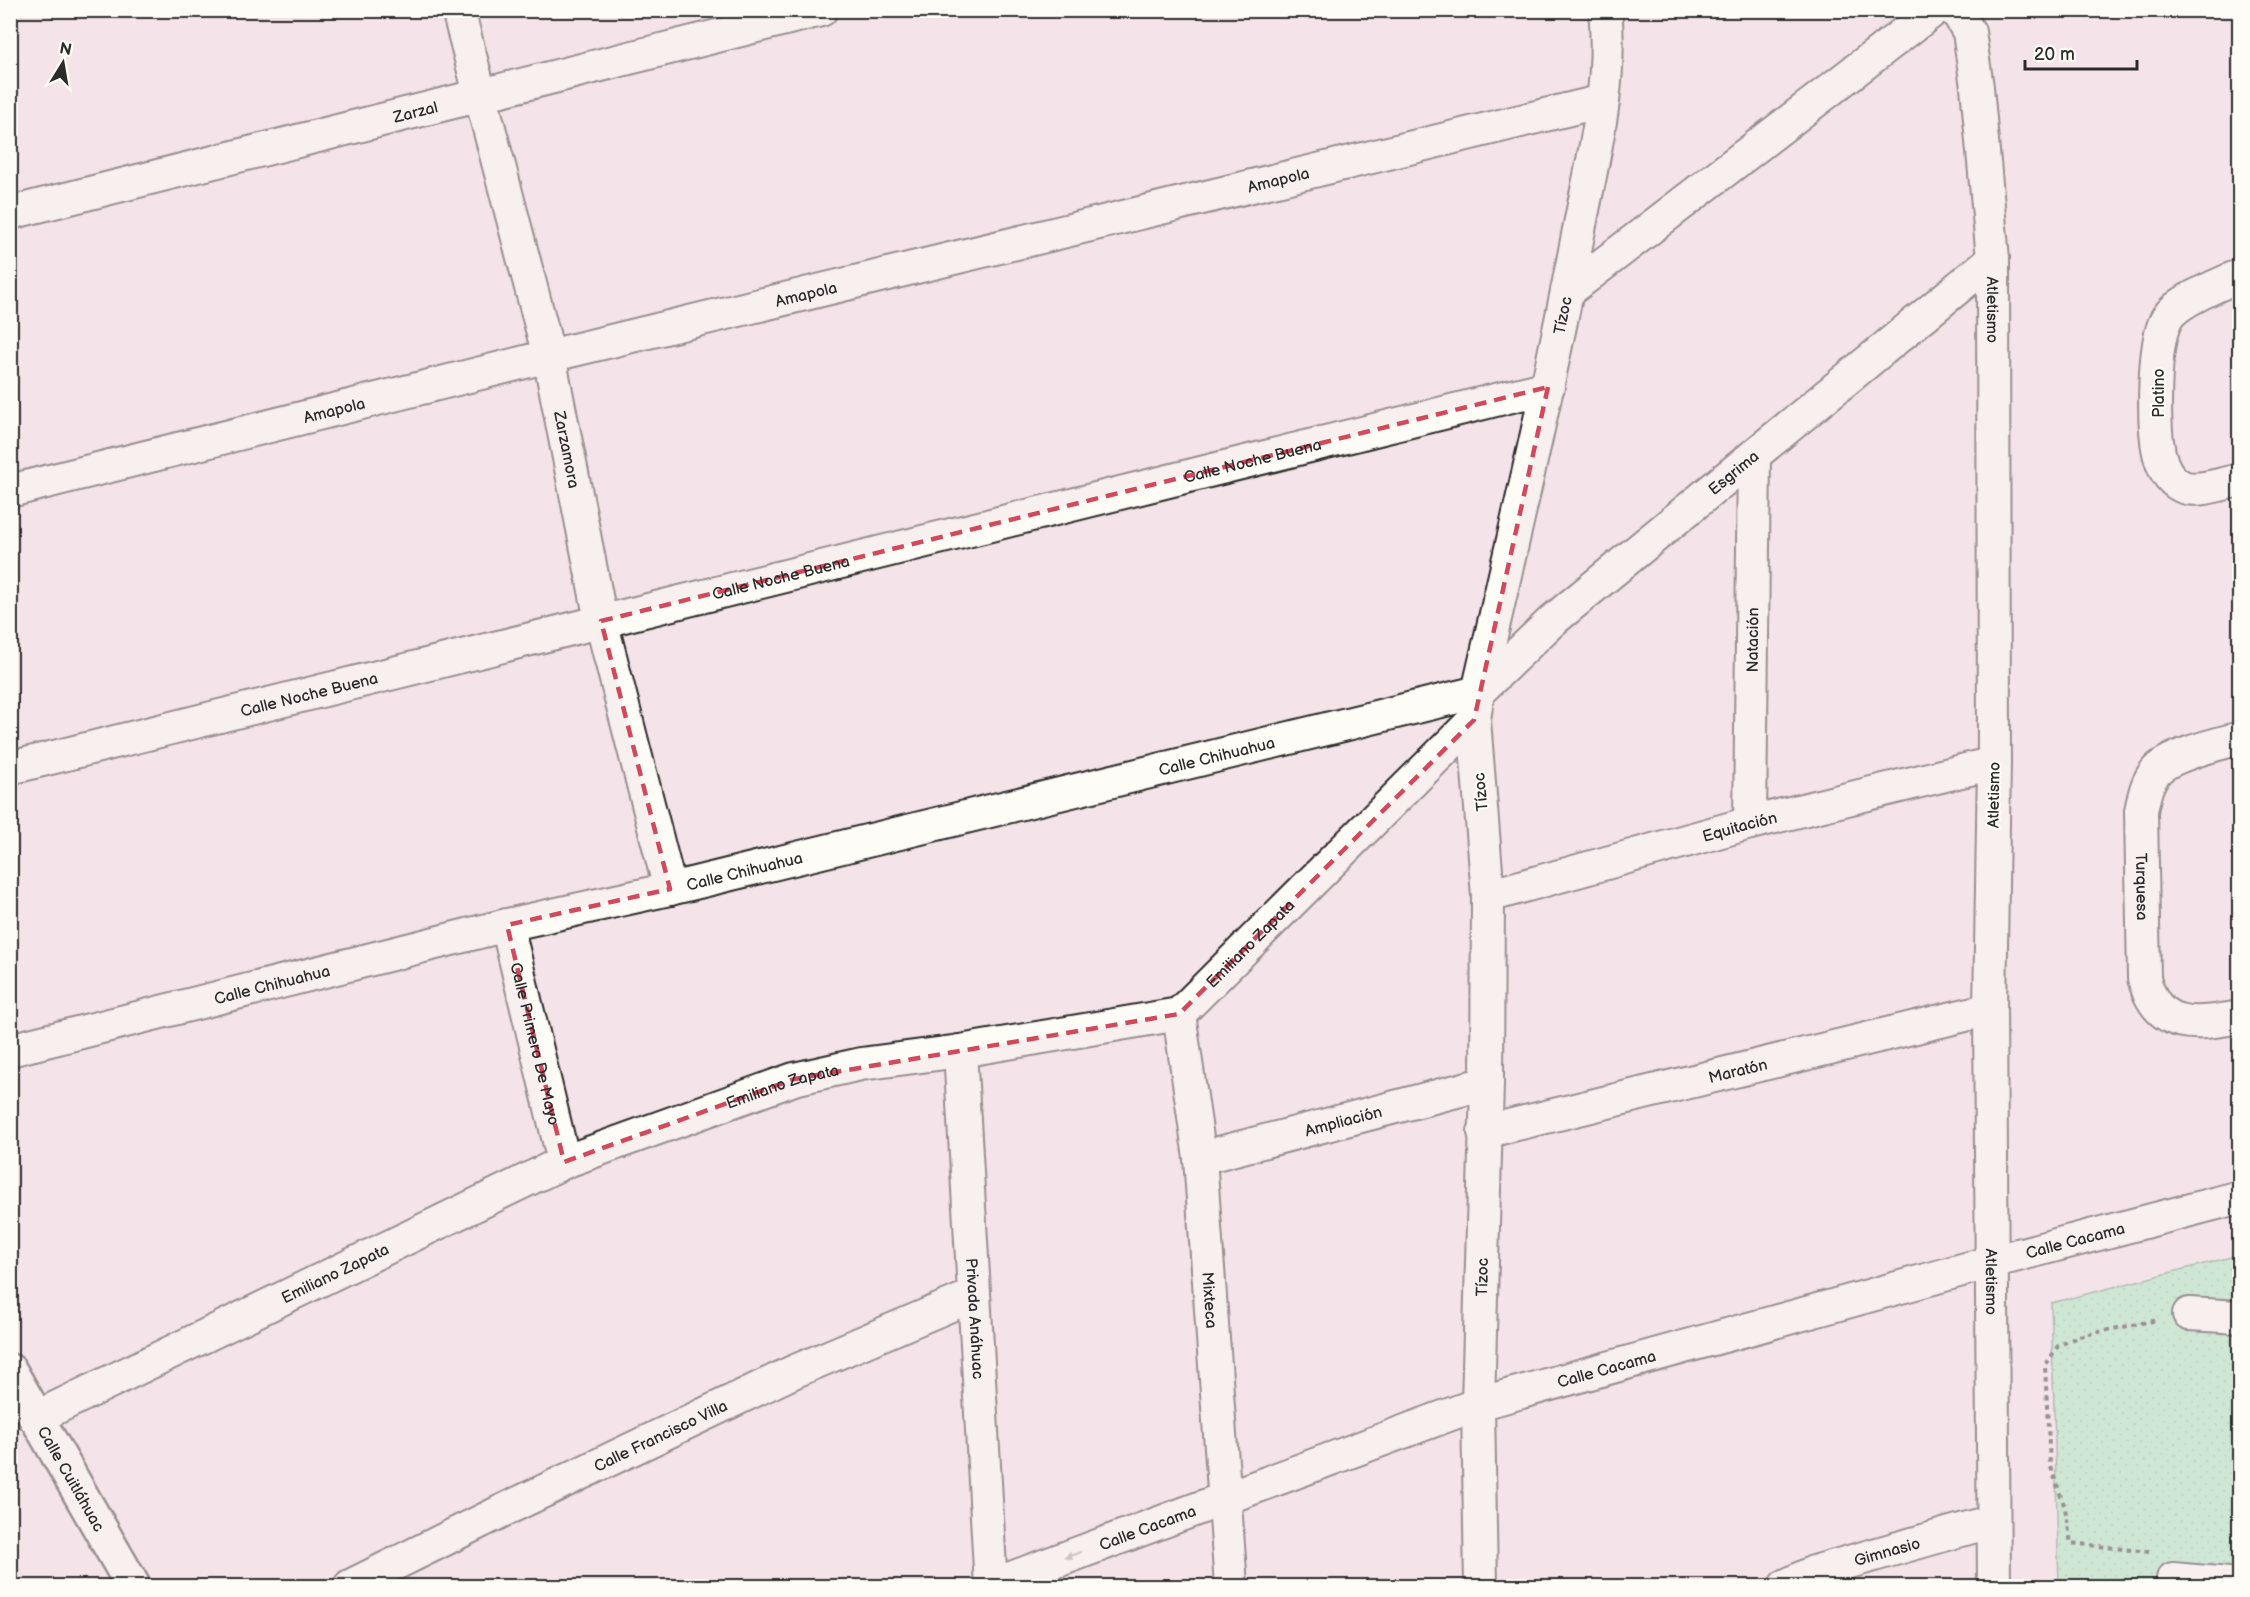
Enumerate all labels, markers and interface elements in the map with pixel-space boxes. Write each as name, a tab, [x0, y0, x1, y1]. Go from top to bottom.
north arrow	[33, 33, 93, 93]
scale bar	[2025, 33, 2138, 71]
text: N	[58, 39, 73, 60]
text: 20 m	[2034, 44, 2075, 65]
street label: Zarzal	[391, 98, 440, 128]
street label: Amapola	[1246, 164, 1312, 198]
street label: Atletismo	[1982, 277, 2001, 343]
street label: Amapola	[773, 279, 839, 312]
street label: Tízoc	[1550, 295, 1577, 336]
street label: Platino	[2150, 368, 2169, 418]
street label: Amapola	[301, 394, 367, 428]
street label: Zarzamora	[549, 408, 583, 490]
street label: Calle Noche Buena	[1182, 435, 1324, 488]
street label: Esgrima	[1705, 447, 1763, 500]
street label: Calle Noche Buena	[710, 552, 852, 605]
street label: Natación	[1744, 607, 1763, 673]
street label: Calle Noche Buena	[239, 669, 380, 722]
street label: Calle Chihuahua	[1157, 734, 1277, 781]
street label: Atletismo	[1984, 762, 2005, 828]
street label: Tízoc	[1470, 772, 1493, 812]
street label: Equitación	[1700, 809, 1779, 847]
street label: Calle Chihuahua	[685, 849, 805, 896]
street label: Turquesa	[2131, 853, 2151, 921]
street label: Emiliano Zapata	[1203, 896, 1299, 992]
street label: Calle Primero De Mayo	[505, 961, 563, 1127]
street label: Calle Chihuahua	[212, 962, 332, 1009]
street label: Maratón	[1707, 1055, 1769, 1088]
street label: Emiliano Zapata	[724, 1061, 841, 1114]
street label: Ampliación	[1303, 1103, 1384, 1141]
street label: Calle Cacama	[2024, 1219, 2127, 1264]
street label: Emiliano Zapata	[279, 1240, 392, 1308]
street label: Atletismo	[1981, 1248, 2000, 1315]
street label: Privada Anáhuac	[961, 1258, 987, 1380]
street label: Tízoc	[1473, 1258, 1493, 1297]
street label: Mixteca	[1197, 1271, 1220, 1329]
street label: Calle Cacama	[1555, 1347, 1658, 1393]
street label: Calle Francisco Villa	[591, 1397, 731, 1477]
street label: Calle Cuitláhuac	[33, 1423, 108, 1535]
street label: Calle Cacama	[1097, 1502, 1199, 1555]
street label: Gimnasio	[1852, 1534, 1923, 1571]
one-way arrow	[1063, 1551, 1081, 1561]

